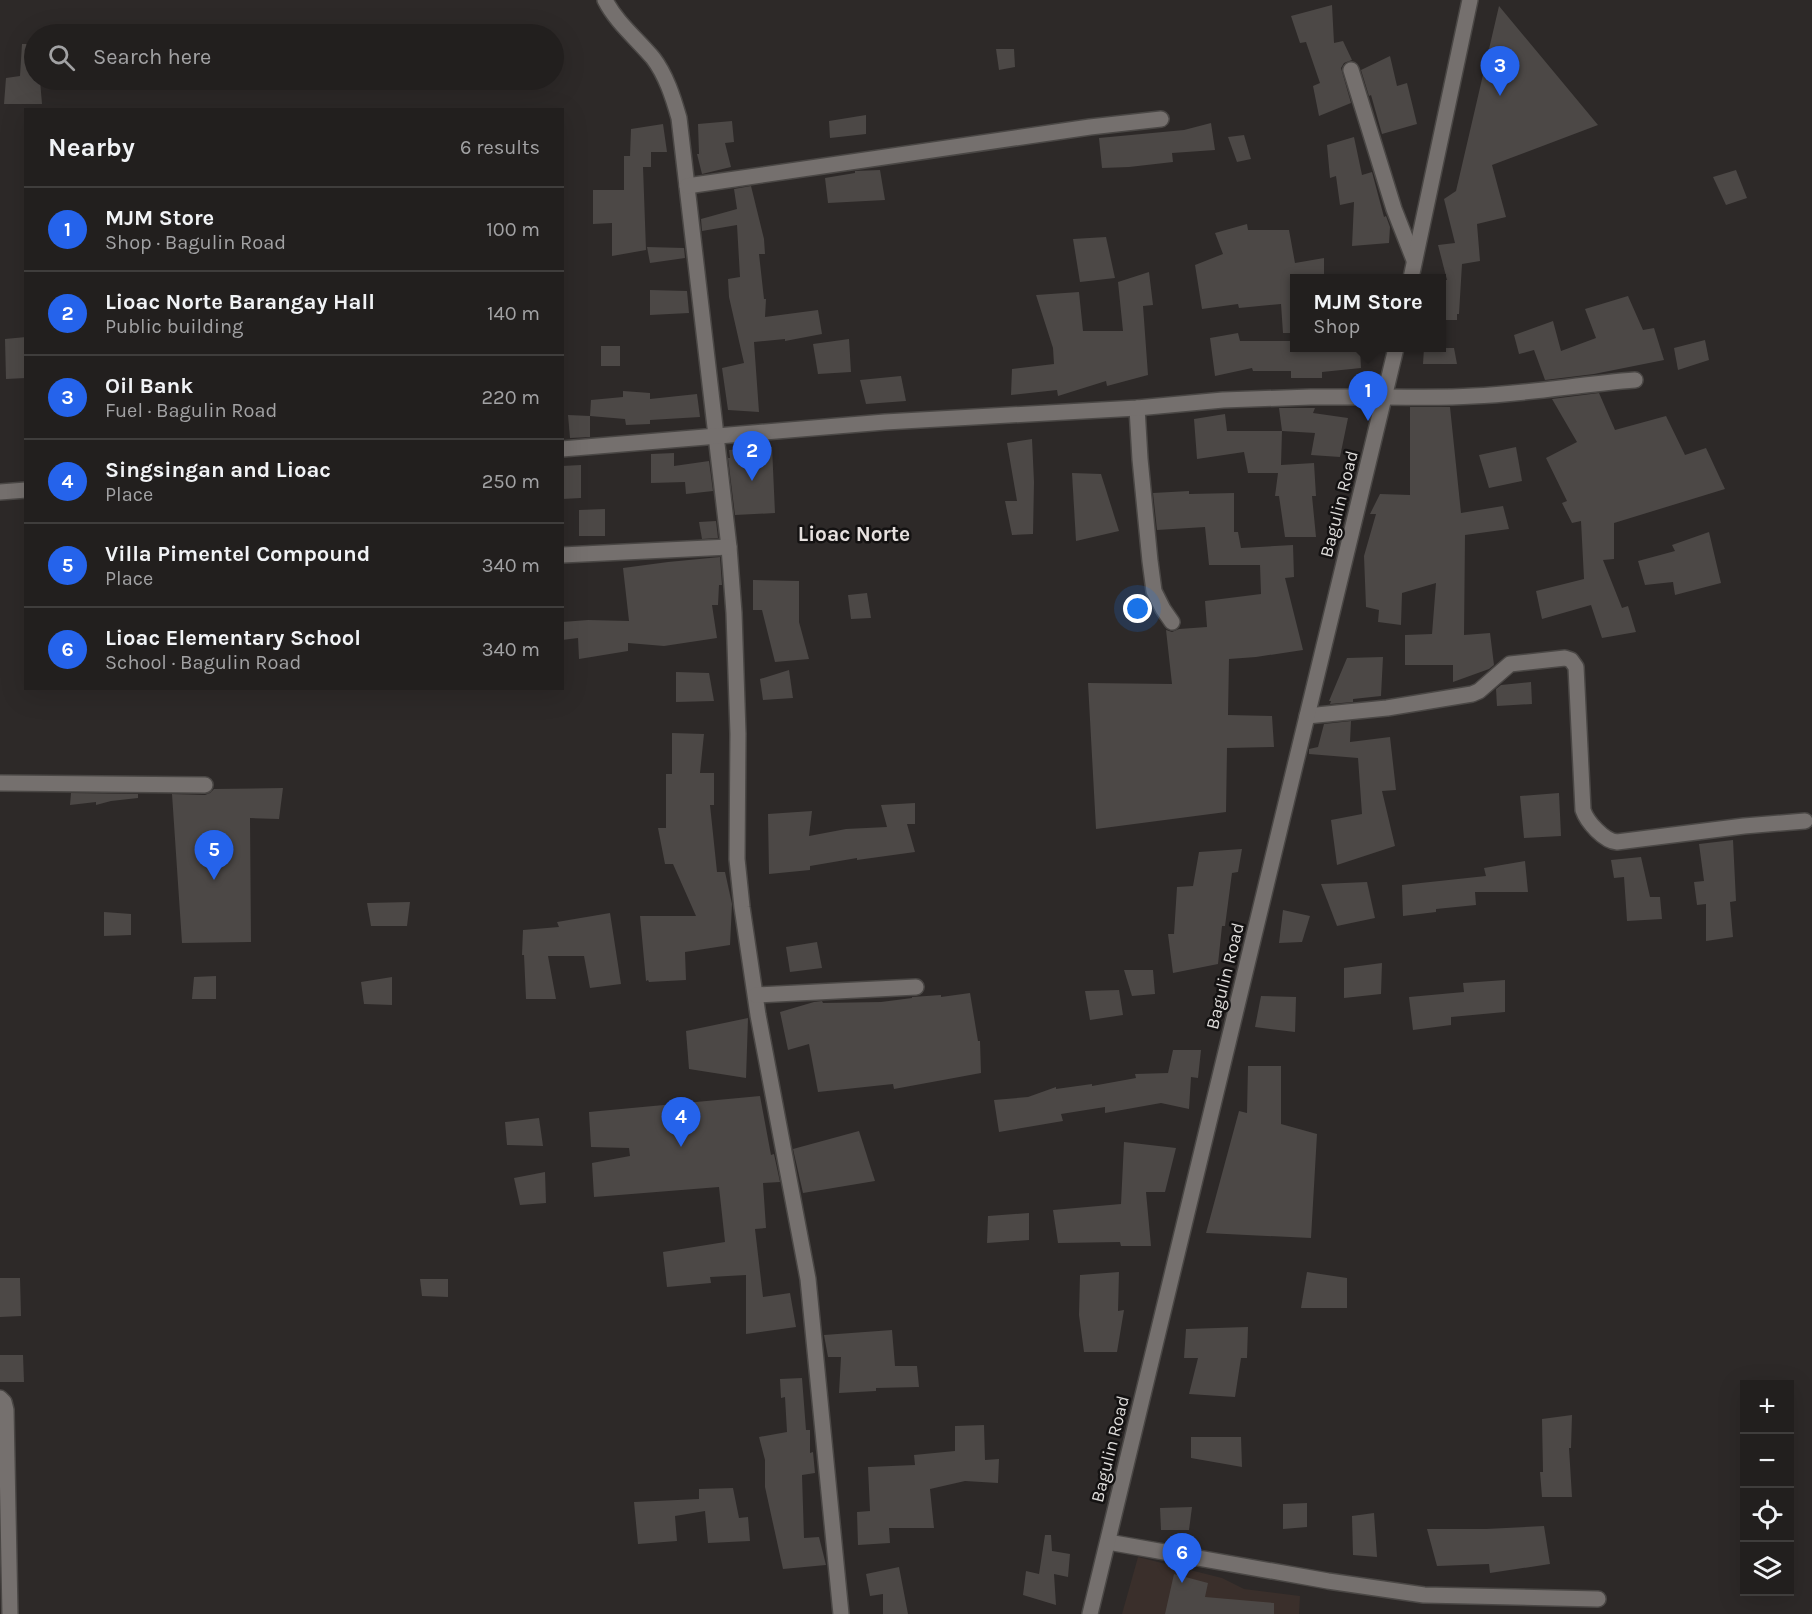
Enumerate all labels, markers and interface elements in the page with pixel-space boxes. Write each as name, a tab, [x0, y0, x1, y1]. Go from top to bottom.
search box	[24, 24, 564, 90]
icon: search	[45, 41, 78, 74]
text: Search here	[93, 44, 211, 70]
pin: 3	[1480, 46, 1520, 96]
text: Nearby	[48, 132, 135, 163]
text: 6 results	[460, 136, 540, 159]
text: MJM Store	[105, 205, 214, 231]
text: 1	[64, 218, 71, 241]
text: 100 m	[486, 218, 540, 241]
text: Shop · Bagulin Road	[105, 231, 286, 254]
popup	[1290, 274, 1446, 352]
text: Lioac Norte Barangay Hall	[105, 289, 375, 315]
text: MJM Store	[1313, 289, 1423, 315]
text: 2	[61, 302, 74, 325]
text: 140 m	[487, 302, 540, 325]
text: Public building	[105, 315, 243, 338]
text: Shop	[1313, 315, 1360, 338]
pin: 1	[1348, 372, 1388, 421]
text: Oil Bank	[105, 373, 193, 399]
text: 3	[61, 386, 74, 409]
text: 220 m	[481, 386, 540, 409]
text: Fuel · Bagulin Road	[105, 399, 277, 422]
pin: 2	[732, 432, 771, 481]
street label: Bagulin Road	[1315, 448, 1363, 560]
text: Singsingan and Lioac	[105, 457, 331, 483]
text: 4	[62, 470, 73, 493]
text: 250 m	[482, 470, 540, 493]
text: Place	[105, 483, 153, 506]
district label: Lioac Norte	[798, 522, 910, 546]
text: Villa Pimentel Compound	[105, 541, 370, 567]
text: 5	[62, 554, 73, 577]
text: 340 m	[482, 554, 540, 577]
text: Place	[105, 567, 153, 590]
your location	[1123, 594, 1152, 623]
text: Lioac Elementary School	[105, 625, 361, 651]
text: 6	[61, 638, 74, 661]
text: 340 m	[482, 638, 540, 661]
text: School · Bagulin Road	[105, 651, 301, 674]
pin: 5	[194, 830, 234, 880]
street label: Bagulin Road	[1201, 920, 1249, 1032]
pin: 4	[662, 1098, 700, 1147]
map controls	[1740, 1380, 1794, 1596]
button: +	[1740, 1380, 1794, 1434]
street label: Bagulin Road	[1086, 1393, 1134, 1505]
button: −	[1740, 1434, 1794, 1488]
button: locate	[1740, 1488, 1794, 1542]
pin: 6	[1162, 1534, 1202, 1583]
button: layers	[1740, 1542, 1794, 1596]

